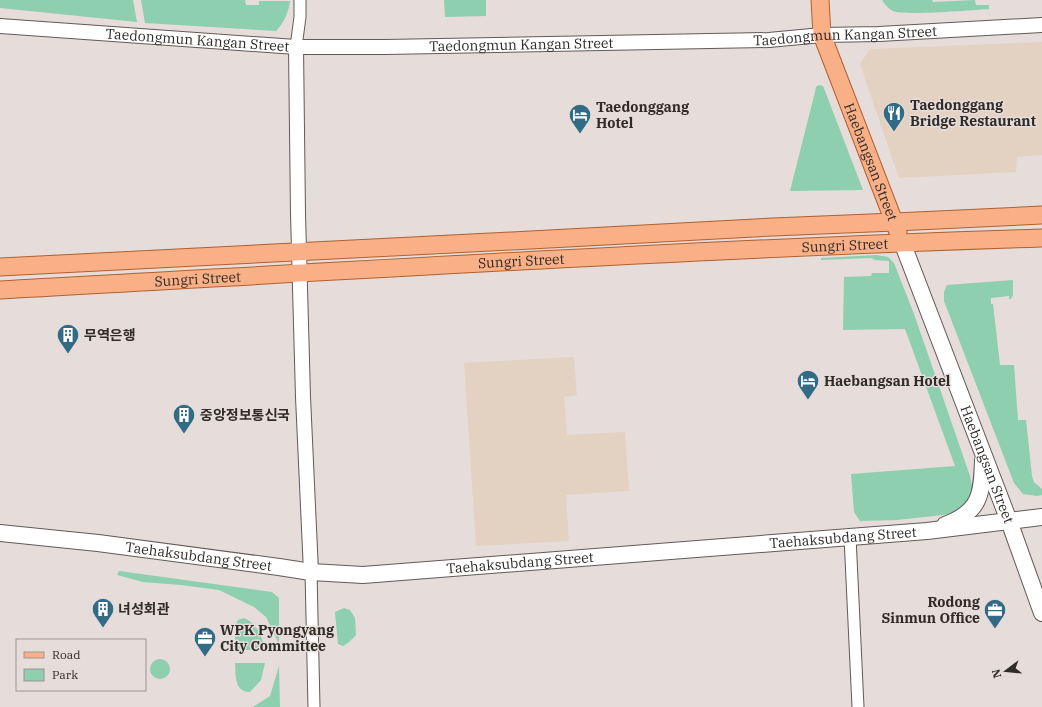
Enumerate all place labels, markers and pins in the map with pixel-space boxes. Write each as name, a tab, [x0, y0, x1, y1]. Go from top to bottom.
place label: Taedonggang Bridge Restaurant	[910, 96, 1036, 130]
place label: Taedonggang Hotel	[596, 98, 690, 132]
restaurant icon: Taedonggang Bridge Restaurant	[881, 100, 907, 133]
hotel icon: Taedonggang Hotel	[567, 102, 593, 135]
building icon: 무역은행	[55, 322, 81, 355]
place label: 무역은행	[84, 326, 136, 344]
hotel icon: Haebangsan Hotel	[795, 368, 821, 401]
place label: Haebangsan Hotel	[824, 372, 951, 390]
building icon: 중앙정보통신국	[171, 402, 197, 435]
place label: 중앙정보통신국	[200, 406, 290, 424]
place label: Rodong Sinmun Office	[881, 593, 981, 627]
building icon: 녀성회관	[90, 596, 116, 629]
office icon: Rodong Sinmun Office	[982, 597, 1008, 630]
place label: 녀성회관	[118, 600, 170, 618]
place label: WPK Pyongyang City Committee	[220, 621, 335, 655]
office icon: WPK Pyongyang City Committee	[192, 625, 218, 658]

